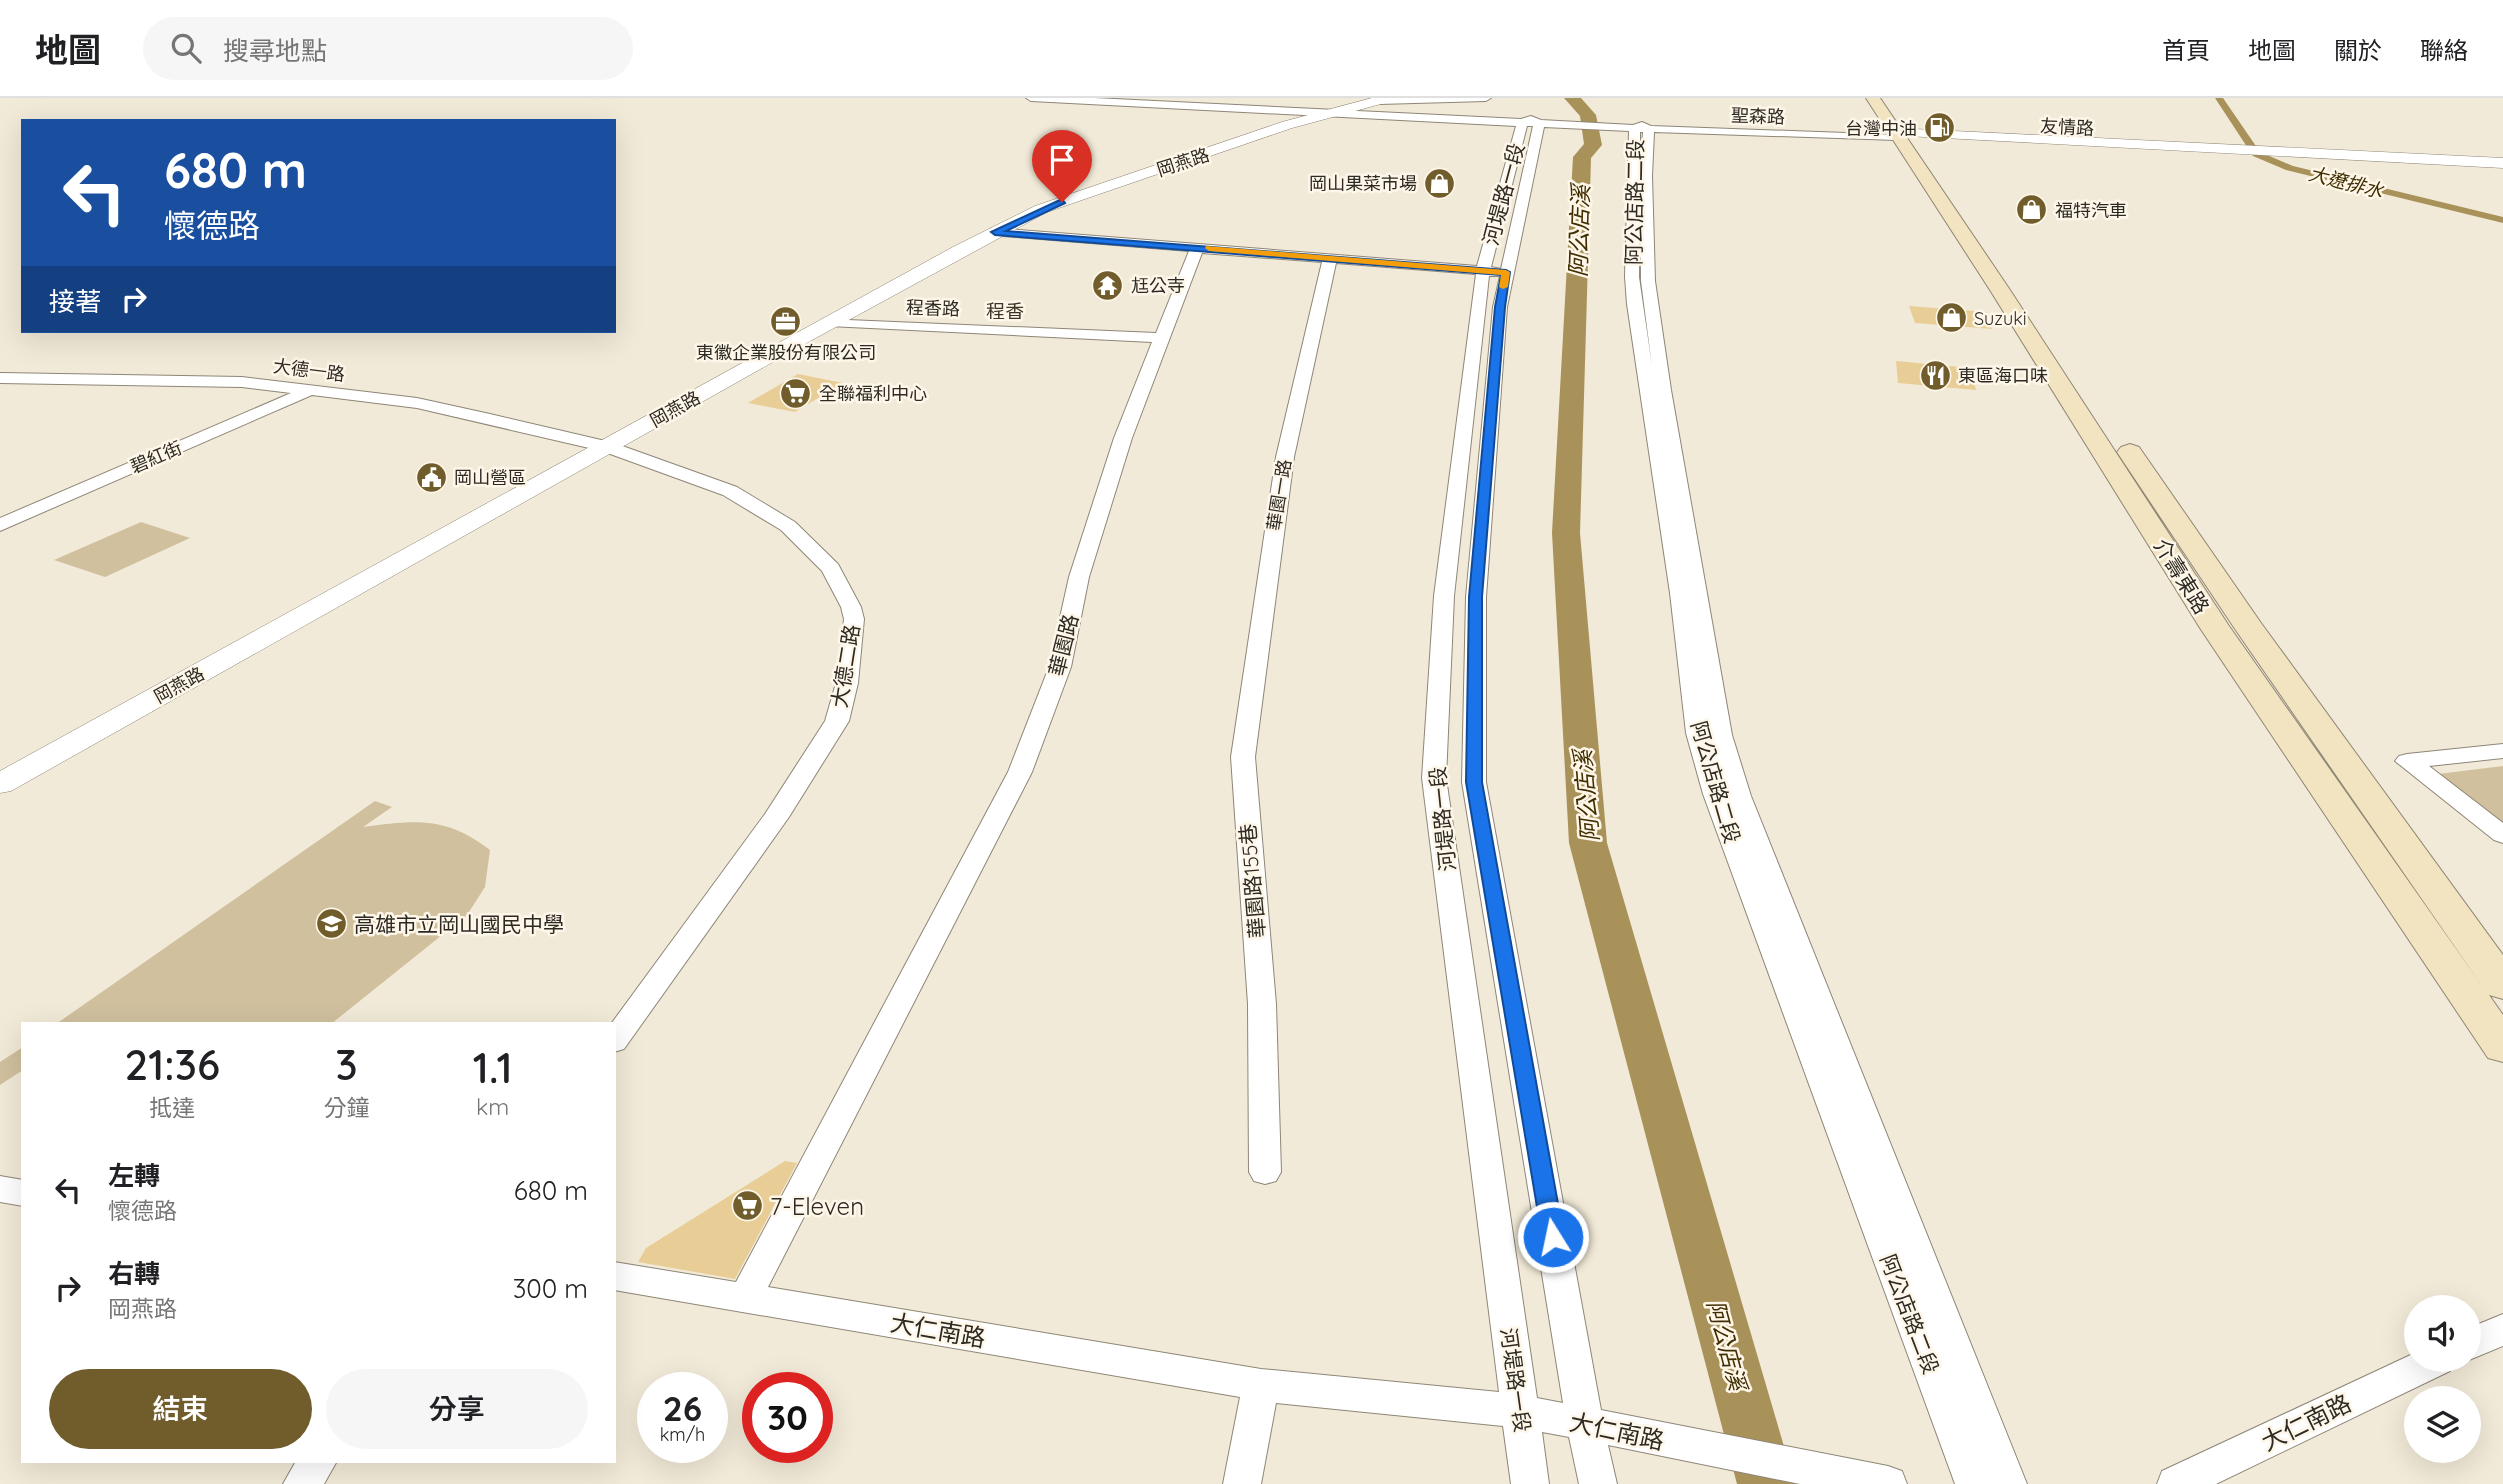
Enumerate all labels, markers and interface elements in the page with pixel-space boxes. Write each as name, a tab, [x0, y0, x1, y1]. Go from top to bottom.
search box	[143, 17, 633, 80]
text: 地圖	[35, 29, 101, 70]
icon: search	[167, 29, 205, 67]
text: 搜尋地點	[223, 34, 327, 67]
text: 首頁	[2162, 35, 2210, 65]
text: 地圖	[2248, 35, 2296, 65]
text: 關於	[2334, 35, 2382, 65]
text: 聯絡	[2420, 35, 2468, 65]
street label: 聖森路	[1731, 104, 1785, 128]
fuel station icon: 台灣中油	[1923, 111, 1957, 145]
street label: 友情路	[2039, 114, 2095, 140]
place label: 台灣中油	[1845, 117, 1917, 140]
pin	[1032, 130, 1092, 202]
text: 680 m	[164, 139, 307, 200]
street label: 阿公店路二段	[1620, 139, 1648, 265]
street label: 河堤路一段	[1477, 140, 1529, 248]
icon: arrive	[1043, 141, 1081, 179]
street label: 岡燕路	[1154, 143, 1212, 181]
icon: left	[49, 147, 140, 238]
water label: 大遼排水	[2306, 161, 2387, 203]
shop icon: 岡山果菜市場	[1423, 166, 1457, 200]
place label: 岡山果菜市場	[1309, 172, 1417, 195]
water label: 阿公店溪	[1563, 182, 1595, 277]
shop icon: 福特汽車	[2015, 193, 2049, 227]
place label: 福特汽車	[2055, 199, 2127, 222]
text: 懷德路	[164, 205, 260, 245]
temple icon: 尪公寺	[1091, 268, 1125, 302]
place label: 尪公寺	[1131, 274, 1185, 297]
icon: right	[115, 280, 153, 318]
text: 接著	[49, 285, 101, 318]
street label: 程香路	[906, 296, 960, 320]
district label: 程香	[986, 299, 1024, 323]
shop icon: Suzuki	[1934, 301, 1968, 335]
office icon: 東徽企業股份有限公司	[769, 304, 803, 338]
place label: Suzuki	[1974, 307, 2027, 330]
place label: 東徽企業股份有限公司	[696, 341, 876, 364]
street label: 大德一路	[272, 354, 346, 386]
restaurant icon: 東區海口味	[1918, 358, 1952, 392]
place label: 東區海口味	[1958, 364, 2048, 387]
supermarket icon: 全聯福利中心	[779, 376, 813, 410]
place label: 全聯福利中心	[819, 382, 927, 405]
street label: 岡燕路	[646, 386, 704, 432]
street label: 碧紅街	[127, 436, 185, 478]
street label: 華園一路	[1262, 458, 1296, 532]
public building icon: 岡山營區	[414, 460, 448, 494]
place label: 岡山營區	[454, 466, 526, 489]
street label: 介壽東路	[2149, 533, 2215, 619]
street label: 華園路	[1043, 611, 1083, 679]
street label: 大德二路	[826, 622, 864, 710]
street label: 岡燕路	[150, 662, 208, 708]
street label: 阿公店路二段	[1686, 718, 1746, 846]
water label: 阿公店溪	[1567, 746, 1604, 843]
street label: 河堤路一段	[1424, 765, 1460, 873]
street label: 華園路155巷	[1234, 823, 1270, 939]
school or university icon: 高雄市立岡山國民中學	[314, 907, 348, 941]
place label: 高雄市立岡山國民中學	[354, 911, 564, 937]
text: 21:36	[124, 1038, 220, 1091]
text: 3	[335, 1038, 358, 1091]
text: 1.1	[473, 1041, 513, 1094]
text: km	[476, 1092, 509, 1121]
text: 抵達	[149, 1093, 195, 1122]
text: 分鐘	[323, 1093, 369, 1122]
text: 左轉	[108, 1159, 160, 1192]
icon: left	[49, 1171, 87, 1209]
text: 680 m	[514, 1174, 588, 1207]
supermarket icon: 7-Eleven	[730, 1189, 764, 1223]
place label: 7-Eleven	[770, 1191, 864, 1221]
text: 懷德路	[108, 1196, 177, 1225]
position arrow	[1516, 1200, 1590, 1274]
street label: 阿公店路二段	[1875, 1251, 1945, 1377]
text: 右轉	[108, 1257, 160, 1290]
icon: right	[49, 1269, 87, 1307]
text: 300 m	[513, 1272, 588, 1305]
text: 岡燕路	[108, 1294, 177, 1323]
map controls	[2404, 1295, 2481, 1463]
button: sound	[2404, 1295, 2481, 1372]
water label: 阿公店溪	[1701, 1297, 1754, 1396]
street label: 大仁南路	[888, 1307, 988, 1353]
street label: 河堤路一段	[1496, 1326, 1536, 1434]
button: 結束	[49, 1369, 312, 1449]
button: 分享	[326, 1369, 588, 1449]
speed limit sign: 30	[742, 1372, 833, 1463]
text: 26	[663, 1386, 702, 1430]
button: layers	[2404, 1386, 2481, 1463]
street label: 大仁南路	[2256, 1387, 2356, 1457]
street label: 大仁南路	[1567, 1406, 1667, 1456]
text: km/h	[660, 1423, 705, 1446]

